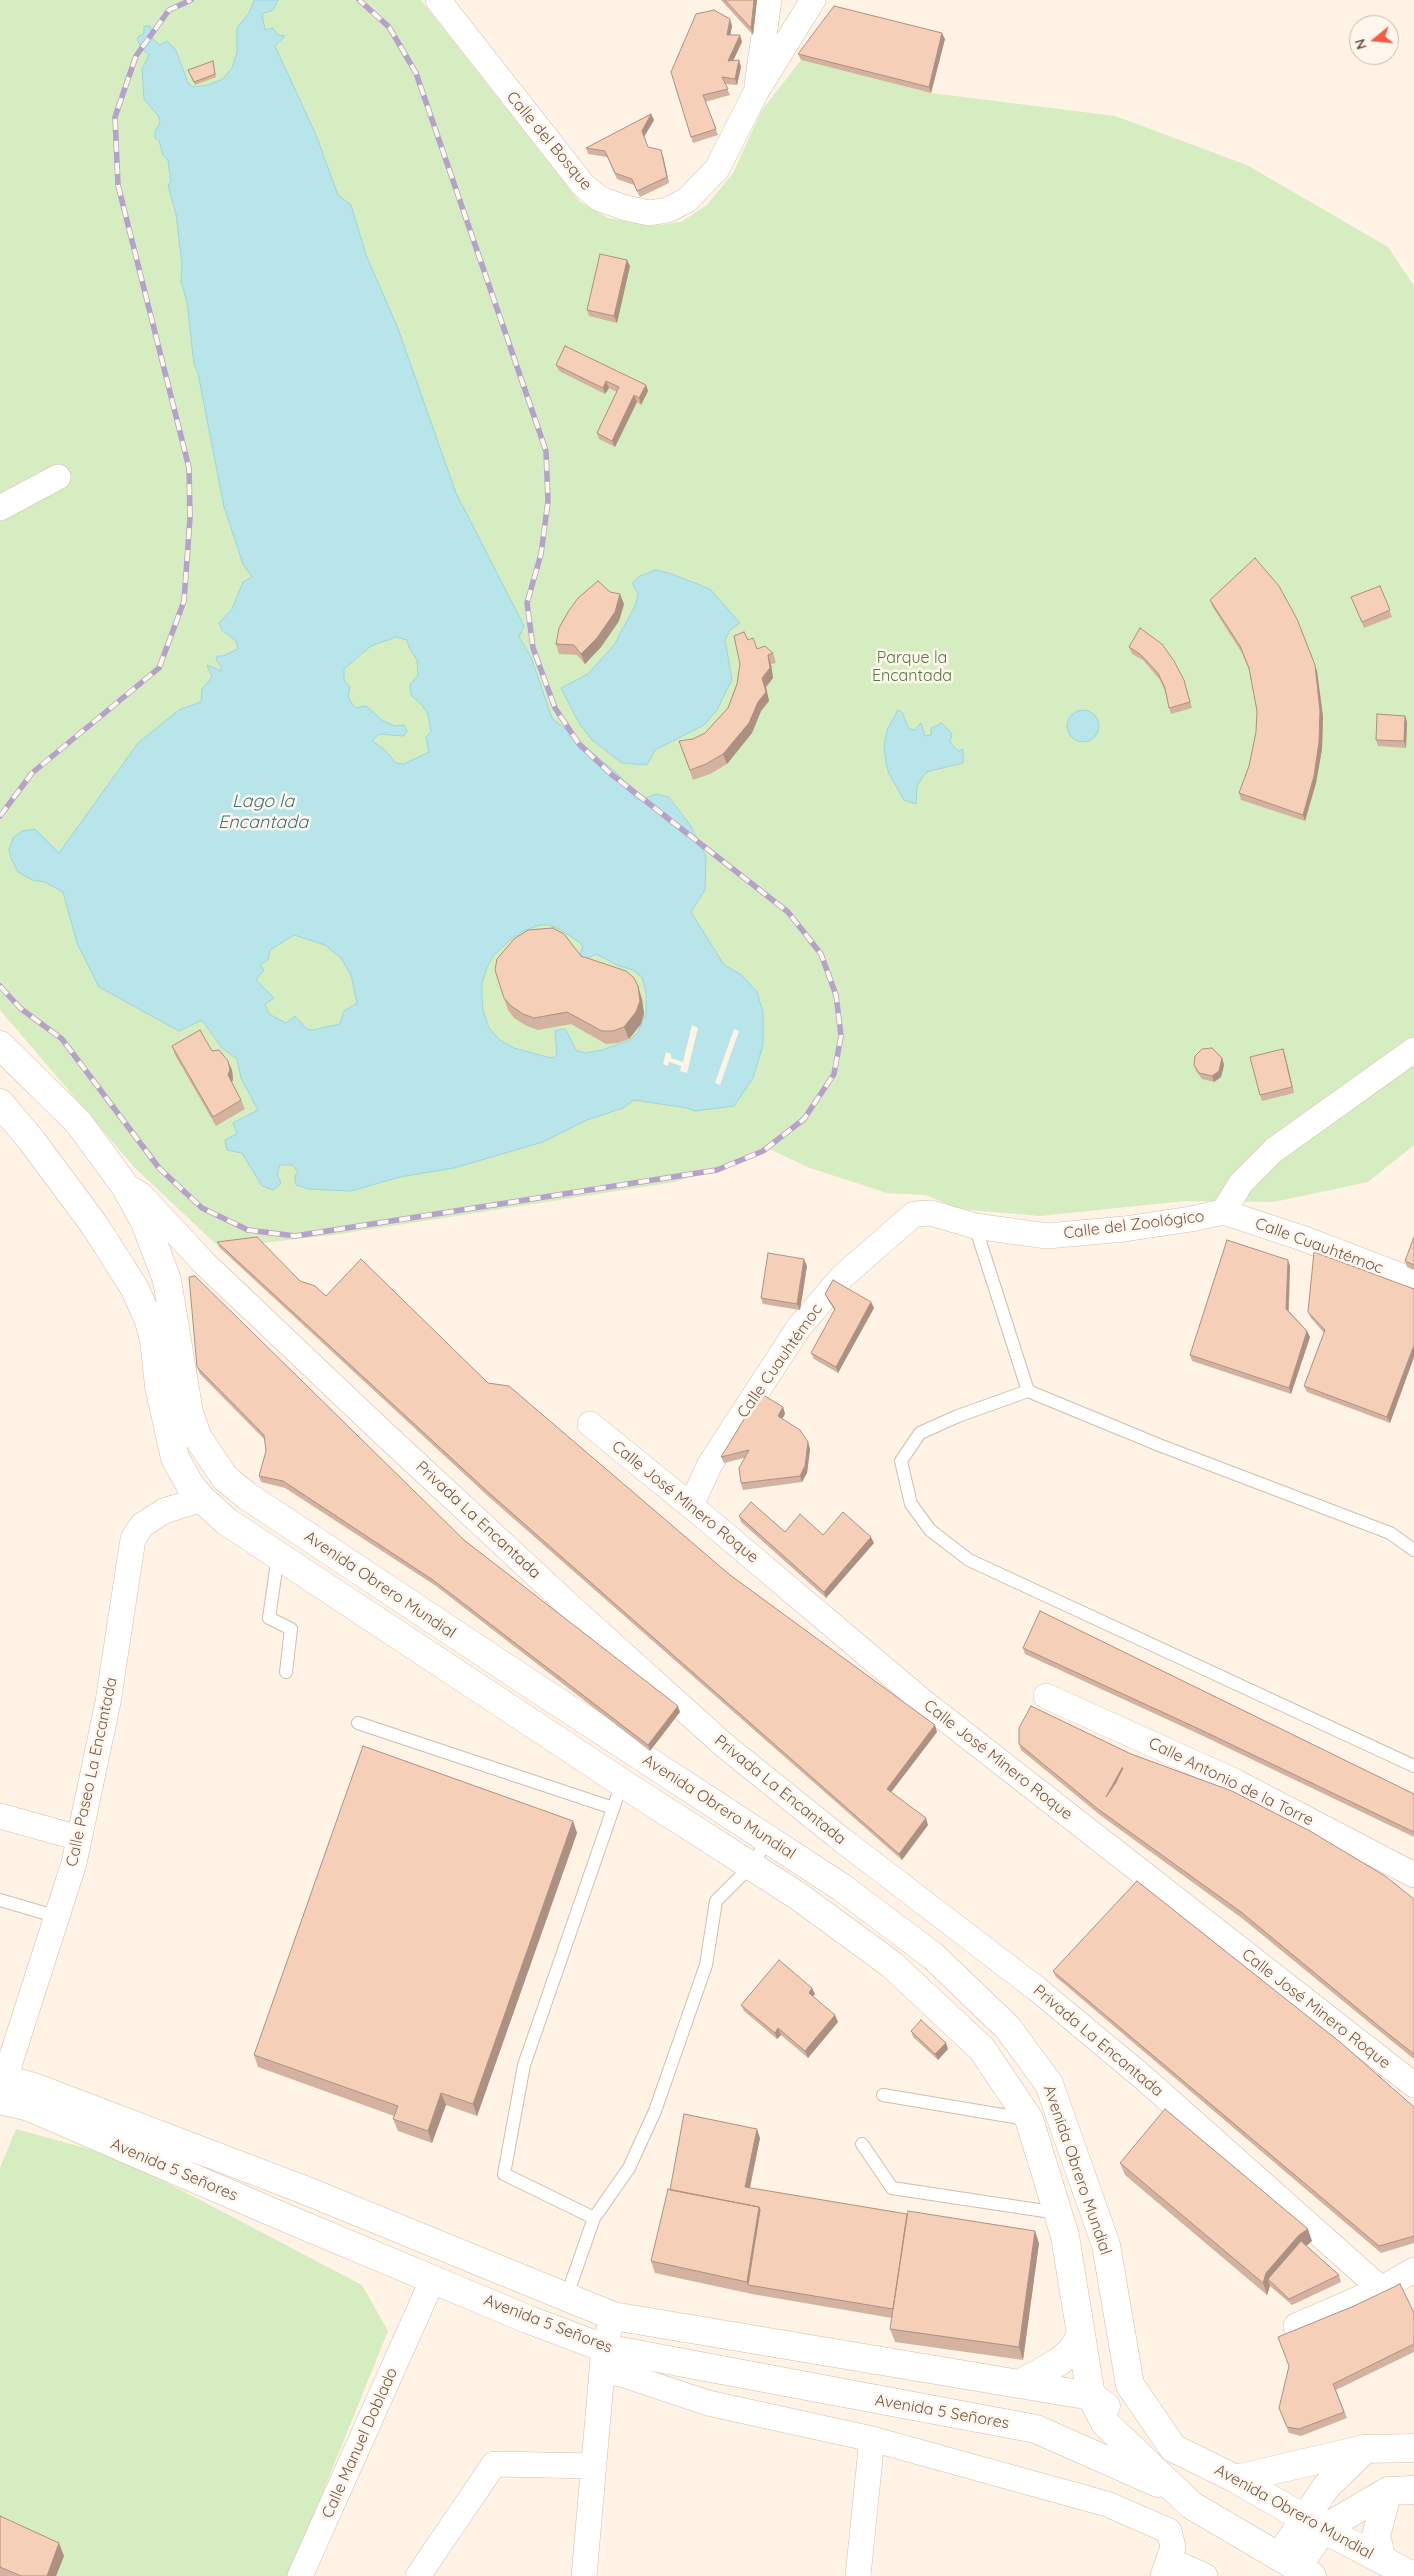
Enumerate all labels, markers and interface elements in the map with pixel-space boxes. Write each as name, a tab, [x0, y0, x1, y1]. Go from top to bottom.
north arrow	[1349, 15, 1399, 65]
text: N	[1351, 37, 1371, 52]
street label: Calle del Bosque	[502, 88, 596, 194]
park label: Parque la Encantada	[872, 648, 952, 686]
water label: Lago la Encantada	[218, 791, 308, 834]
street label: Calle del Zoológico	[1062, 1207, 1206, 1243]
street label: Calle Cuauhtémoc	[1252, 1214, 1386, 1278]
street label: Calle Cuauhtémoc	[733, 1300, 827, 1422]
street label: Calle José Minero Roque	[608, 1437, 762, 1567]
street label: Privada La Encantada	[412, 1457, 544, 1583]
street label: Avenida Obrero Mundial	[301, 1527, 459, 1643]
street label: Calle Paseo La Encantada	[63, 1676, 121, 1868]
street label: Calle José Minero Roque	[920, 1696, 1076, 1824]
street label: Privada La Encantada	[710, 1731, 850, 1849]
street label: Calle Antonio de la Torre	[1145, 1734, 1317, 1830]
street label: Avenida Obrero Mundial	[639, 1750, 799, 1864]
street label: Calle José Minero Roque	[1238, 1945, 1394, 2073]
street label: Privada La Encantada	[1029, 1981, 1167, 2101]
street label: Avenida Obrero Mundial	[1039, 2082, 1115, 2258]
street label: Avenida 5 Señores	[108, 2135, 240, 2205]
street label: Avenida 5 Señores	[481, 2291, 615, 2357]
street label: Calle Manuel Doblado	[318, 2365, 402, 2521]
street label: Avenida 5 Señores	[873, 2391, 1011, 2433]
street label: Avenida Obrero Mundial	[1211, 2460, 1377, 2564]

